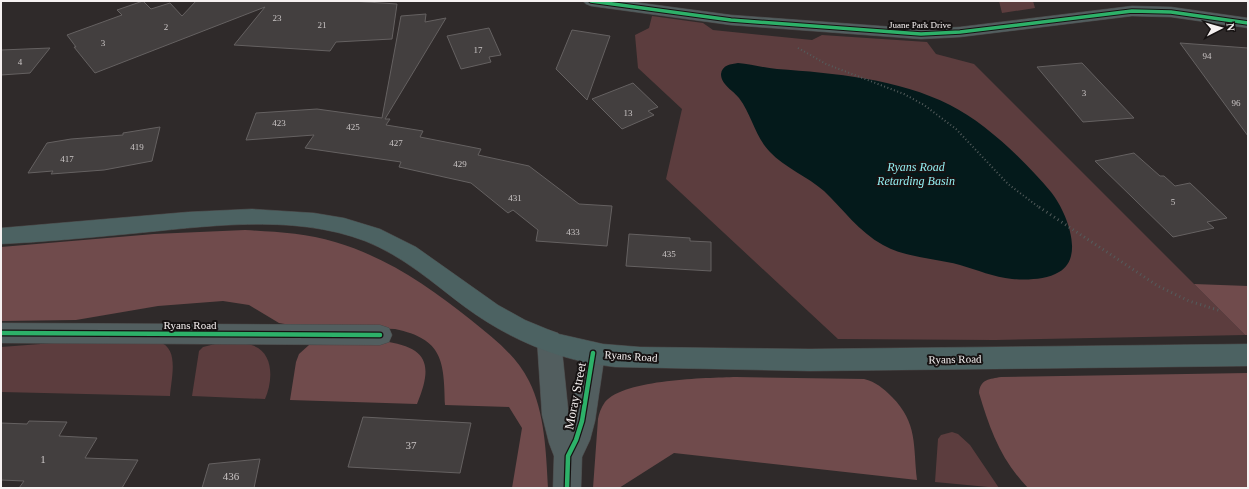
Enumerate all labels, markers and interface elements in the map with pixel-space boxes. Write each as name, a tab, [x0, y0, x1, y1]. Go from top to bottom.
north arrow	[1201, 8, 1241, 48]
house number: 23	[273, 13, 282, 23]
house number: 21	[318, 20, 327, 30]
street label: Juane Park Drive	[889, 20, 951, 30]
house number: 2	[164, 22, 168, 32]
text: N	[1225, 22, 1237, 32]
house number: 3	[101, 38, 106, 48]
house number: 17	[474, 45, 483, 55]
house number: 94	[1203, 51, 1212, 61]
house number: 4	[18, 57, 23, 67]
house number: 3	[1082, 88, 1087, 98]
house number: 96	[1232, 98, 1241, 108]
house number: 13	[624, 108, 633, 118]
house number: 423	[272, 118, 286, 128]
house number: 425	[346, 122, 360, 132]
house number: 427	[389, 138, 403, 148]
house number: 419	[130, 142, 144, 152]
house number: 417	[60, 154, 74, 164]
house number: 429	[453, 159, 467, 169]
water label: Ryans Road Retarding Basin	[876, 160, 955, 188]
house number: 431	[508, 193, 522, 203]
house number: 5	[1171, 197, 1176, 207]
house number: 433	[566, 227, 580, 237]
house number: 435	[662, 249, 676, 259]
street label: Ryans Road	[163, 319, 217, 331]
street label: Ryans Road	[604, 348, 658, 364]
street label: Ryans Road	[928, 353, 982, 365]
street label: Moray Street	[561, 361, 589, 431]
house number: 37	[406, 439, 417, 451]
house number: 1	[40, 453, 46, 465]
house number: 436	[223, 470, 240, 482]

